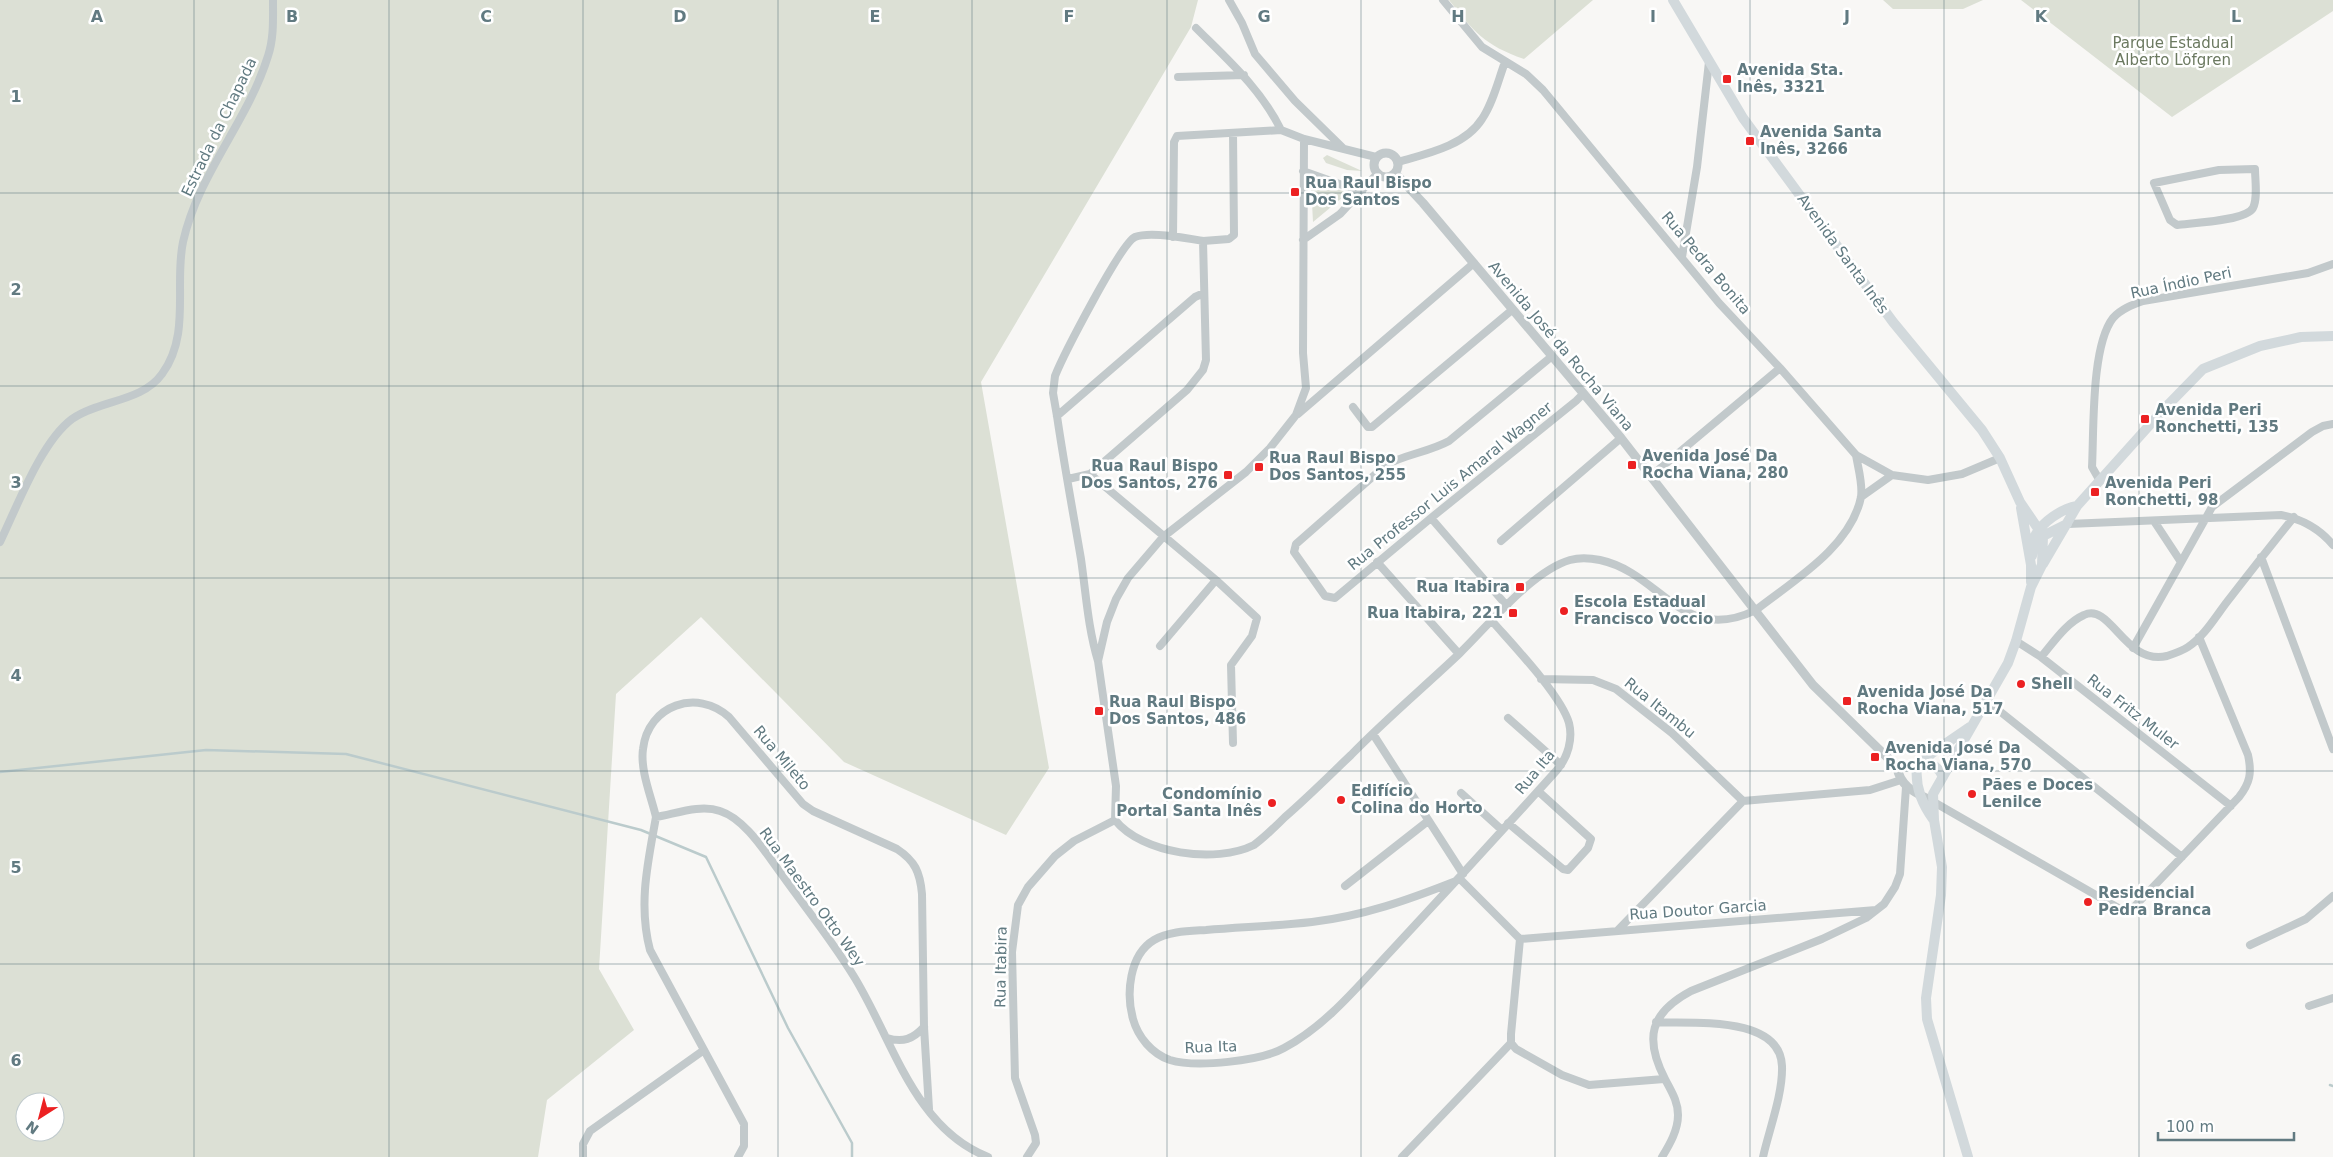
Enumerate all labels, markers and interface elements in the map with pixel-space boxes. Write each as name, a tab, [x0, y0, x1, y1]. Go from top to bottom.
text: A	[91, 7, 104, 26]
text: B	[286, 7, 298, 26]
text: C	[480, 7, 492, 26]
text: D	[673, 7, 687, 26]
text: E	[870, 7, 880, 26]
text: F	[1064, 7, 1074, 26]
text: G	[1257, 7, 1271, 26]
text: H	[1451, 7, 1465, 26]
text: I	[1650, 7, 1656, 26]
text: J	[1843, 7, 1850, 26]
text: K	[2035, 7, 2048, 26]
text: L	[2231, 7, 2241, 26]
park label: Parque Estadual Alberto Löfgren	[2112, 34, 2234, 69]
street label: Estrada da Chapada	[178, 55, 260, 199]
place label: Avenida Sta. Inês, 3321	[1737, 61, 1844, 96]
marker: Avenida Sta. Inês, 3321	[1721, 73, 1733, 85]
text: 1	[10, 87, 22, 106]
place label: Avenida Santa Inês, 3266	[1760, 123, 1882, 158]
marker: Avenida Santa Inês, 3266	[1744, 135, 1756, 147]
place label: Rua Raul Bispo Dos Santos	[1305, 174, 1432, 209]
marker: Rua Raul Bispo Dos Santos	[1289, 186, 1301, 198]
street label: Avenida Santa Inês	[1793, 191, 1893, 318]
street label: Rua Pedra Bonita	[1658, 208, 1754, 318]
street label: Avenida José da Rocha Viana	[1485, 257, 1637, 435]
street label: Rua Índio Peri	[2129, 263, 2233, 302]
text: 2	[10, 280, 22, 299]
street label: Rua Professor Luis Amaral Wagner	[1344, 397, 1556, 574]
place label: Avenida Peri Ronchetti, 135	[2155, 401, 2279, 436]
marker: Avenida Peri Ronchetti, 135	[2139, 413, 2151, 425]
place label: Avenida José Da Rocha Viana, 280	[1642, 447, 1788, 482]
place label: Rua Raul Bispo Dos Santos, 255	[1269, 449, 1406, 484]
place label: Rua Raul Bispo Dos Santos, 276	[1081, 457, 1218, 492]
marker: Avenida José Da Rocha Viana, 280	[1626, 459, 1638, 471]
marker: Rua Raul Bispo Dos Santos, 255	[1253, 461, 1265, 473]
marker: Rua Raul Bispo Dos Santos, 276	[1222, 469, 1234, 481]
text: 3	[10, 473, 22, 492]
place label: Avenida Peri Ronchetti, 98	[2105, 474, 2219, 509]
marker: Avenida Peri Ronchetti, 98	[2089, 486, 2101, 498]
place label: Rua Itabira	[1416, 578, 1510, 596]
marker: Rua Itabira	[1514, 581, 1526, 593]
place label: Escola Estadual Francisco Voccio	[1574, 593, 1713, 628]
place label: Rua Itabira, 221	[1367, 604, 1503, 622]
marker: Escola Estadual Francisco Voccio	[1558, 605, 1570, 617]
marker: Rua Itabira, 221	[1507, 607, 1519, 619]
text: 4	[10, 666, 22, 685]
street label: Rua Fritz Muler	[2083, 671, 2183, 754]
street label: Rua Itambu	[1621, 674, 1699, 742]
place label: Shell	[2031, 675, 2073, 693]
marker: Shell	[2015, 678, 2027, 690]
place label: Avenida José Da Rocha Viana, 517	[1857, 683, 2003, 718]
place label: Rua Raul Bispo Dos Santos, 486	[1109, 693, 1246, 728]
marker: Avenida José Da Rocha Viana, 517	[1841, 695, 1853, 707]
marker: Rua Raul Bispo Dos Santos, 486	[1093, 705, 1105, 717]
street label: Rua Mileto	[750, 722, 814, 794]
place label: Avenida José Da Rocha Viana, 570	[1885, 739, 2031, 774]
street label: Rua Ita	[1511, 746, 1559, 798]
marker: Avenida José Da Rocha Viana, 570	[1869, 751, 1881, 763]
place label: Pães e Doces Lenilce	[1982, 776, 2093, 811]
place label: Edifício Colina do Horto	[1351, 782, 1483, 817]
place label: Condomínio Portal Santa Inês	[1116, 785, 1262, 820]
marker: Pães e Doces Lenilce	[1966, 788, 1978, 800]
marker: Edifício Colina do Horto	[1335, 794, 1347, 806]
marker: Condomínio Portal Santa Inês	[1266, 797, 1278, 809]
street label: Rua Maestro Otto Wey	[755, 824, 869, 970]
text: 5	[10, 858, 22, 877]
place label: Residencial Pedra Branca	[2098, 884, 2211, 919]
street label: Rua Doutor Garcia	[1629, 896, 1767, 924]
marker: Residencial Pedra Branca	[2082, 896, 2094, 908]
street label: Rua Itabira	[991, 926, 1011, 1008]
street label: Rua Ita	[1184, 1037, 1238, 1057]
text: 6	[10, 1051, 22, 1070]
north arrow	[15, 1092, 65, 1142]
scale bar	[2158, 1110, 2294, 1142]
text: N	[23, 1118, 42, 1137]
text: 100 m	[2166, 1118, 2214, 1136]

